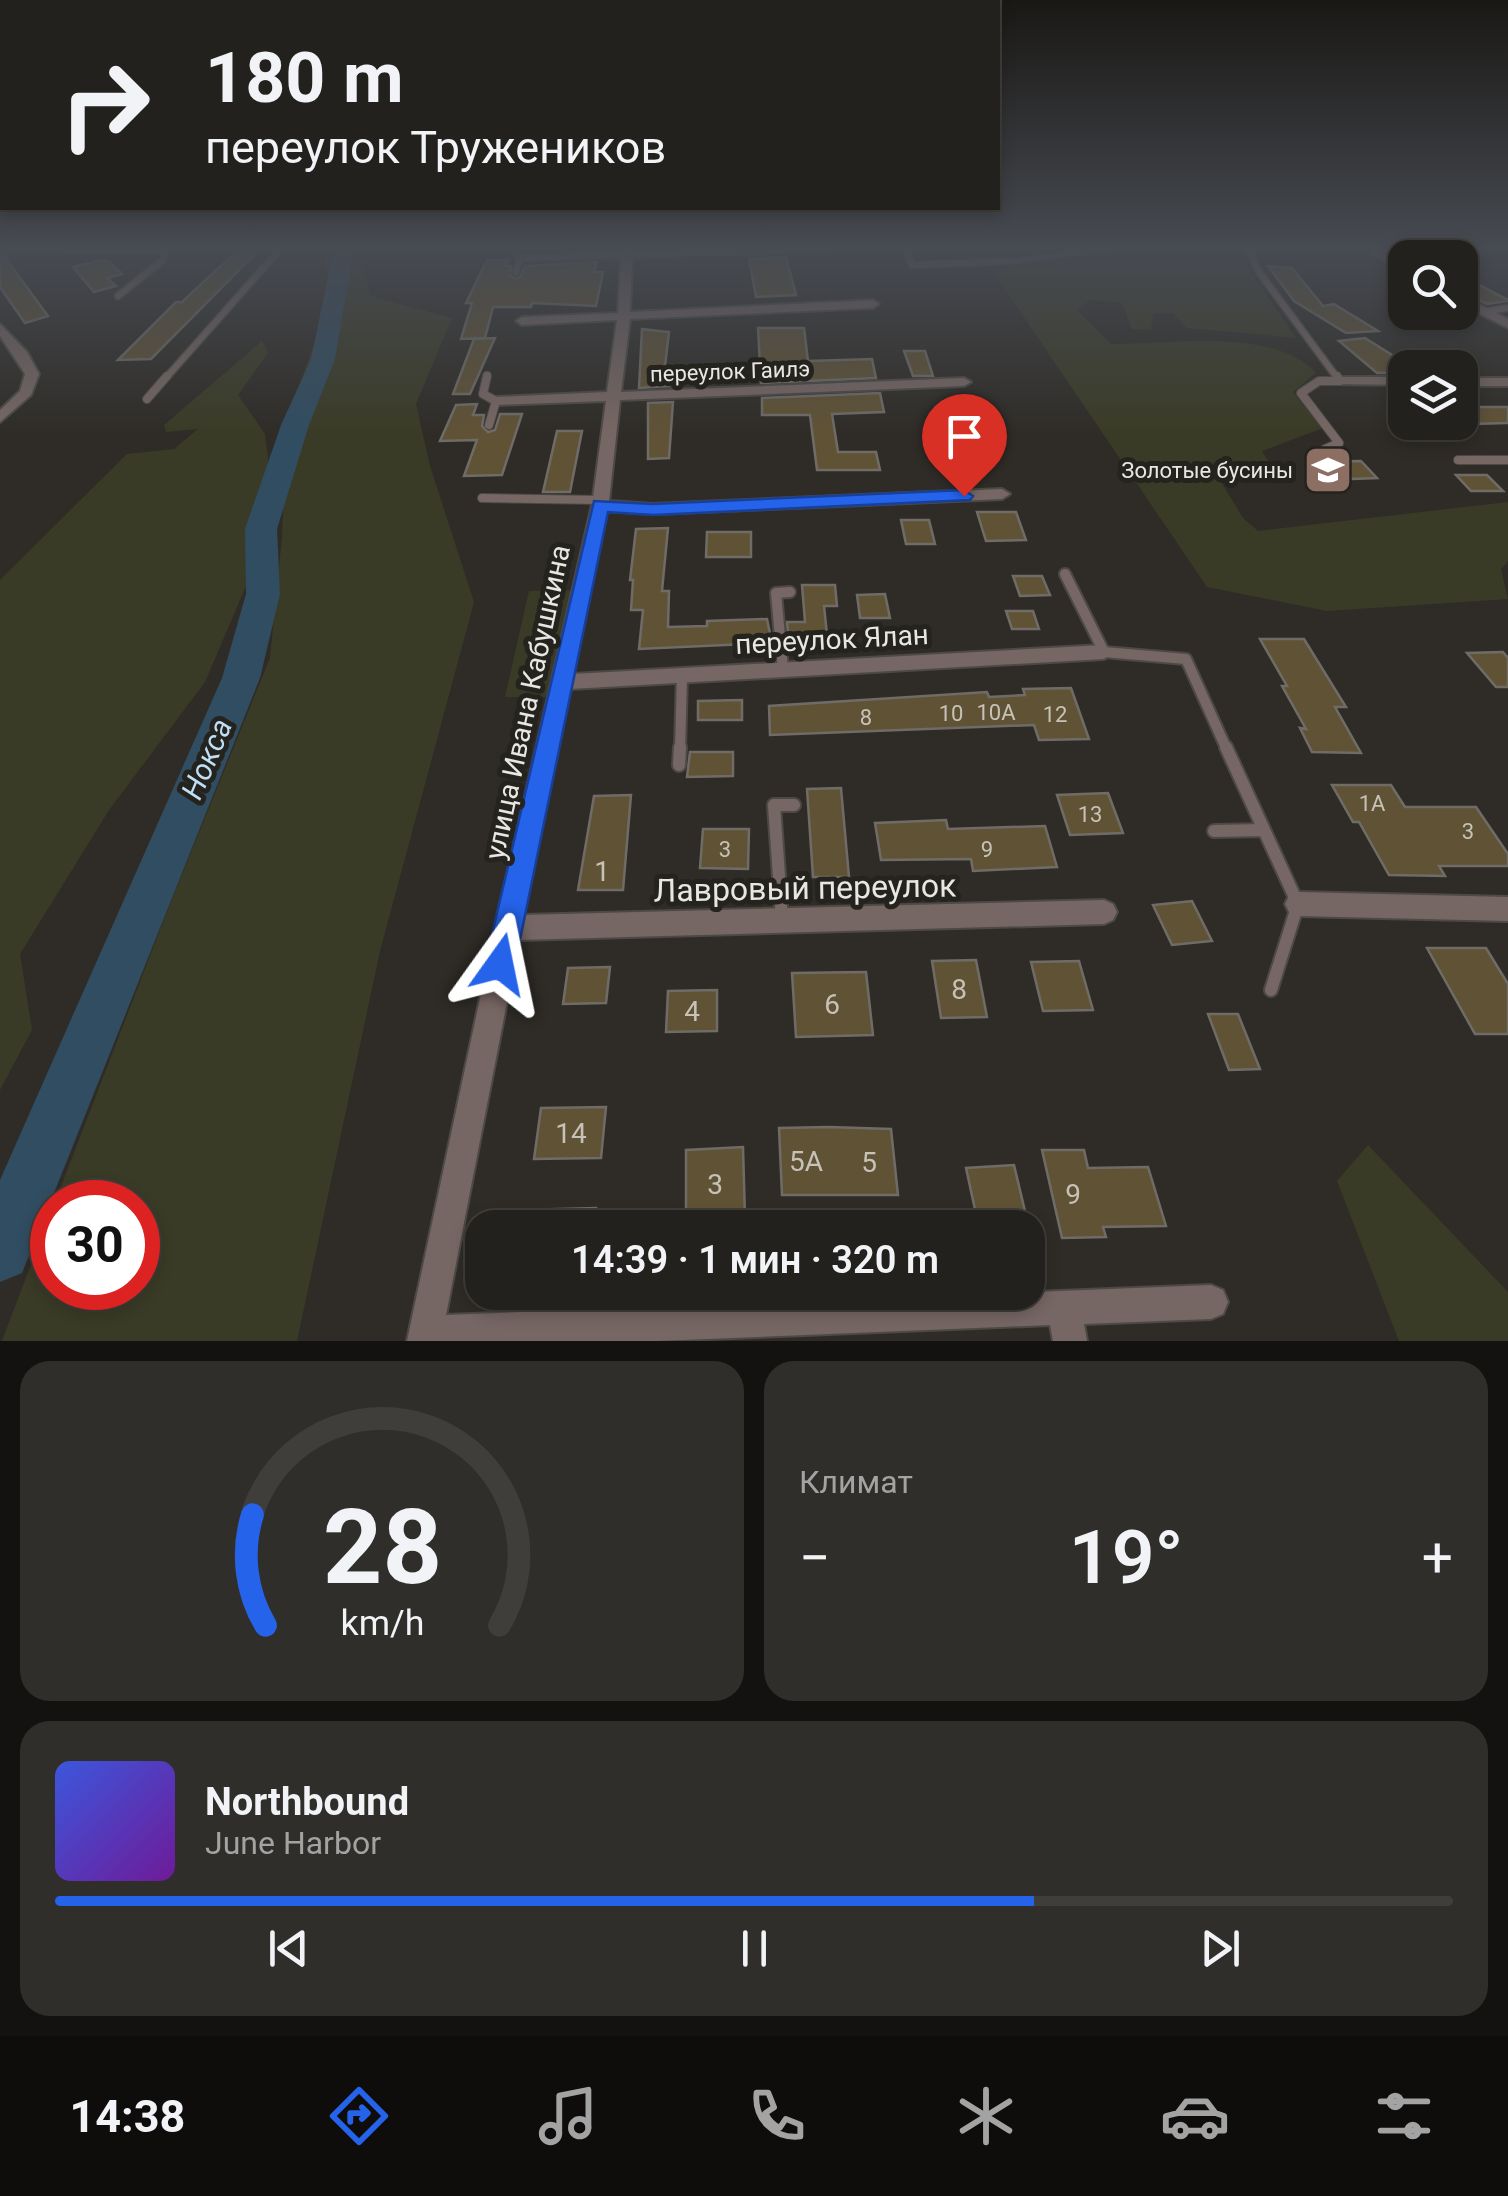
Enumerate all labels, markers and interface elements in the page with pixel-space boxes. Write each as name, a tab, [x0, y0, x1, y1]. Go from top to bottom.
text: 180 m	[205, 37, 404, 119]
icon: right	[40, 40, 170, 170]
text: переулок Тружеников	[205, 121, 666, 174]
map controls	[1388, 240, 1478, 440]
button: search	[1388, 240, 1478, 330]
button: layers	[1388, 350, 1478, 440]
street label: переулок Гаилэ	[650, 356, 810, 387]
pin	[922, 394, 1007, 497]
icon: arrive	[937, 409, 992, 464]
school or university icon: Золотые бусины	[1302, 444, 1354, 496]
place label: Золотые бусины	[1121, 458, 1293, 483]
street label: улица Ивана Кабушкина	[478, 542, 577, 862]
street label: переулок Ялан	[734, 618, 930, 661]
house number: 10А	[976, 700, 1016, 725]
house number: 10	[939, 701, 963, 726]
house number: 12	[1043, 702, 1067, 727]
house number: 8	[860, 705, 872, 730]
water label: Нокса	[174, 713, 239, 804]
house number: 1А	[1359, 791, 1386, 816]
house number: 13	[1078, 802, 1102, 827]
house number: 3	[1462, 819, 1474, 844]
house number: 3	[719, 837, 731, 862]
house number: 9	[981, 837, 993, 862]
house number: 1	[594, 855, 610, 888]
street label: Лавровый переулок	[653, 866, 957, 910]
position arrow	[448, 912, 552, 1016]
house number: 8	[951, 973, 967, 1006]
house number: 6	[824, 988, 840, 1021]
house number: 4	[684, 995, 700, 1028]
house number: 14	[555, 1117, 587, 1150]
house number: 5А	[789, 1145, 823, 1178]
house number: 5	[861, 1146, 877, 1179]
house number: 3	[707, 1168, 723, 1201]
house number: 9	[1065, 1178, 1081, 1211]
speed limit sign: 30	[30, 1180, 160, 1310]
text: 14:39 · 1 мин · 320 m	[571, 1238, 939, 1282]
text: Климат	[799, 1463, 913, 1501]
text: 28	[322, 1487, 442, 1608]
text: 19°	[1069, 1513, 1183, 1601]
text: −	[799, 1526, 830, 1590]
text: +	[1422, 1526, 1453, 1590]
text: km/h	[340, 1602, 424, 1644]
text: Northbound	[205, 1780, 409, 1824]
text: June Harbor	[205, 1824, 381, 1862]
icon: previous	[261, 1921, 316, 1976]
icon: pause	[727, 1921, 782, 1976]
icon: next	[1193, 1921, 1248, 1976]
icon: directions	[324, 2081, 394, 2151]
icon: music	[533, 2081, 603, 2151]
icon: phone	[742, 2081, 812, 2151]
icon: climate	[951, 2081, 1021, 2151]
icon: car	[1160, 2081, 1230, 2151]
icon: filters	[1369, 2081, 1439, 2151]
text: 14:38	[69, 2090, 185, 2143]

